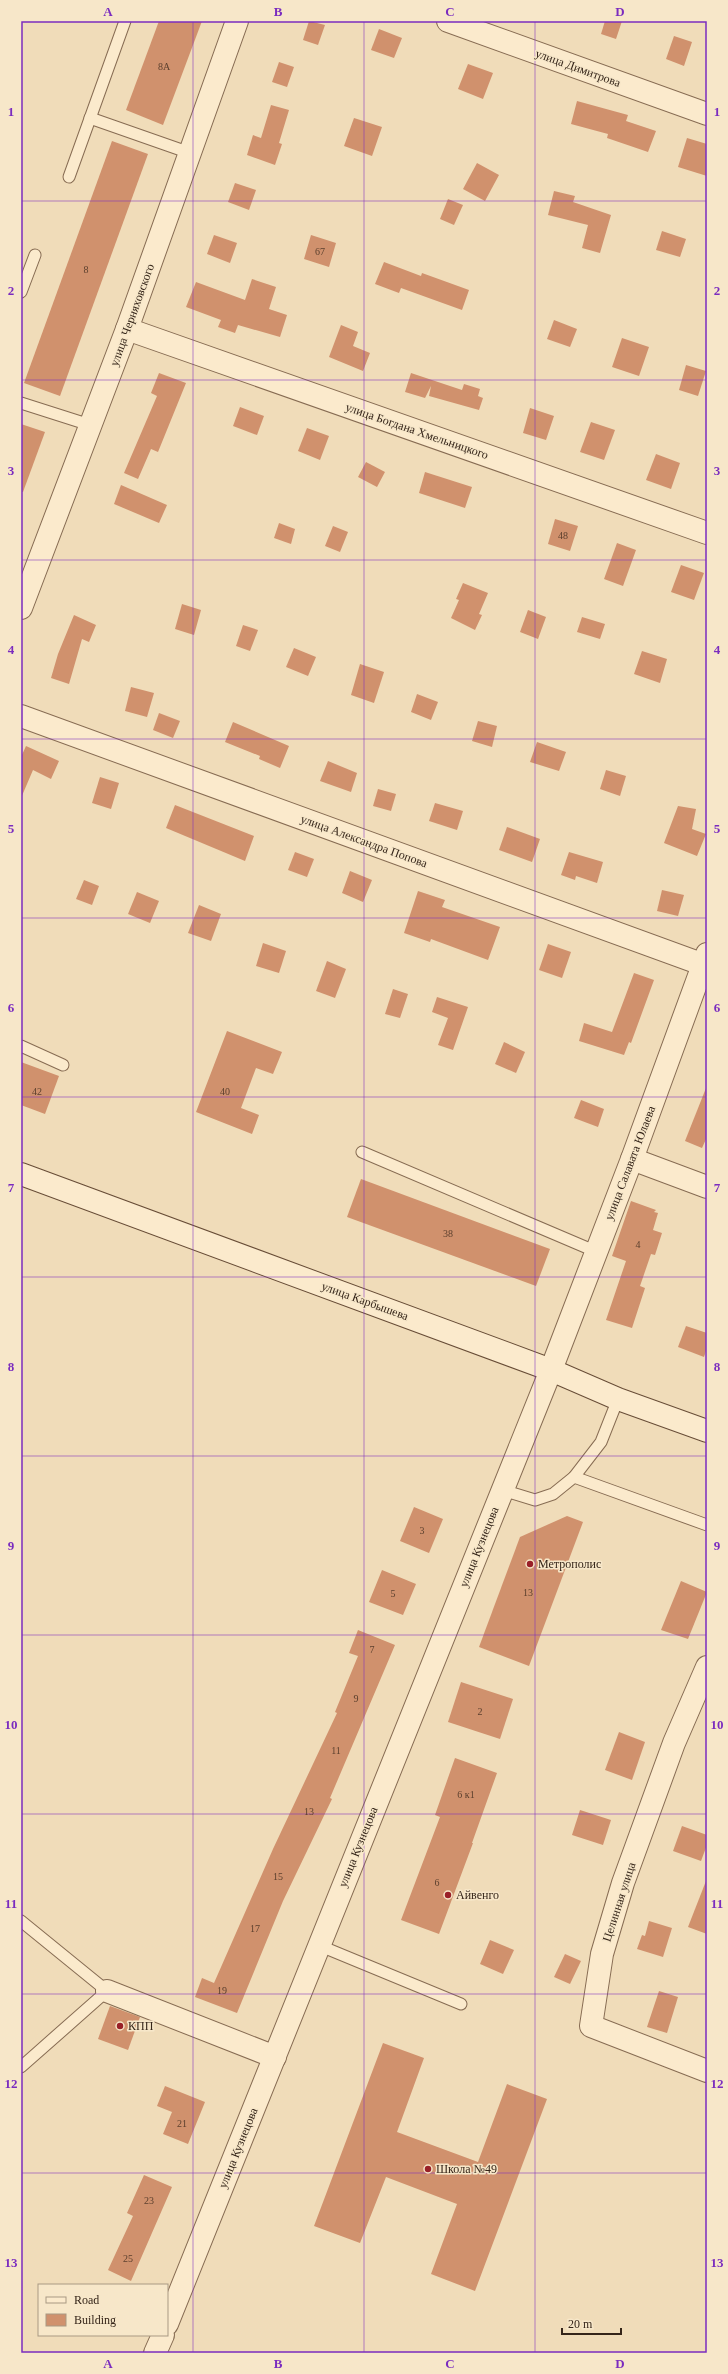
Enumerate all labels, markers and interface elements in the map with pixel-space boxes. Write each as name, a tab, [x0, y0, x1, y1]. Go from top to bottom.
text: A	[103, 4, 113, 19]
text: B	[274, 4, 283, 19]
text: C	[445, 4, 455, 19]
text: D	[615, 4, 625, 19]
street label: улица Димитрова	[534, 46, 623, 90]
house number: 8А	[158, 61, 171, 72]
text: 1	[8, 104, 14, 119]
text: 1	[714, 104, 720, 119]
house number: 67	[315, 246, 325, 257]
street label: улица Черняховского	[107, 262, 157, 368]
house number: 8	[84, 264, 89, 275]
text: 2	[8, 283, 14, 298]
text: 2	[714, 283, 720, 298]
street label: улица Богдана Хмельницкого	[344, 400, 490, 462]
text: 3	[8, 463, 15, 478]
text: 3	[714, 463, 721, 478]
house number: 48	[558, 530, 568, 541]
text: 4	[8, 642, 15, 657]
text: 4	[714, 642, 721, 657]
street label: улица Александра Попова	[299, 812, 430, 871]
text: 5	[8, 821, 15, 836]
text: 5	[714, 821, 721, 836]
text: 6	[8, 1000, 15, 1015]
text: 6	[714, 1000, 721, 1015]
house number: 42	[32, 1086, 42, 1097]
house number: 40	[220, 1086, 230, 1097]
street label: улица Салавата Юлаева	[602, 1103, 659, 1222]
text: 7	[8, 1180, 15, 1195]
text: 7	[714, 1180, 721, 1195]
house number: 38	[443, 1228, 453, 1239]
house number: 4	[636, 1239, 641, 1250]
street label: улица Карбышева	[320, 1279, 411, 1323]
text: 8	[8, 1359, 15, 1374]
text: 8	[714, 1359, 721, 1374]
street label: улица Кузнецова	[456, 1504, 502, 1589]
house number: 3	[420, 1525, 425, 1536]
text: 9	[8, 1538, 15, 1553]
text: 9	[714, 1538, 721, 1553]
place label: Метрополис	[538, 1557, 601, 1571]
marker: Метрополис	[525, 1559, 535, 1569]
house number: 13	[523, 1587, 533, 1598]
house number: 5	[391, 1588, 396, 1599]
house number: 7	[370, 1644, 375, 1655]
house number: 9	[354, 1693, 359, 1704]
house number: 2	[478, 1706, 483, 1717]
text: 10	[5, 1717, 18, 1732]
text: 10	[711, 1717, 724, 1732]
house number: 11	[331, 1745, 341, 1756]
house number: 6 к1	[457, 1789, 475, 1800]
street label: улица Кузнецова	[335, 1804, 381, 1889]
house number: 13	[304, 1806, 314, 1817]
street label: Целинная улица	[600, 1860, 639, 1944]
house number: 15	[273, 1871, 283, 1882]
house number: 6	[435, 1877, 440, 1888]
place label: Айвенго	[456, 1888, 499, 1902]
marker: Айвенго	[443, 1890, 453, 1900]
text: 11	[5, 1896, 17, 1911]
text: 11	[711, 1896, 723, 1911]
house number: 17	[250, 1923, 260, 1934]
house number: 19	[217, 1985, 227, 1996]
place label: КПП	[128, 2019, 154, 2033]
marker: КПП	[115, 2021, 125, 2031]
text: 12	[5, 2076, 18, 2091]
text: 12	[711, 2076, 724, 2091]
street label: улица Кузнецова	[215, 2105, 261, 2190]
house number: 21	[177, 2118, 187, 2129]
place label: Школа №49	[436, 2162, 497, 2176]
marker: Школа №49	[423, 2164, 433, 2174]
house number: 23	[144, 2195, 154, 2206]
house number: 25	[123, 2253, 133, 2264]
text: 13	[5, 2255, 18, 2270]
text: 13	[711, 2255, 724, 2270]
legend	[38, 2284, 168, 2336]
text: Road	[74, 2293, 99, 2307]
scale bar	[562, 2310, 621, 2336]
text: Building	[74, 2313, 116, 2327]
text: 20 m	[568, 2317, 593, 2331]
text: A	[103, 2356, 113, 2371]
text: B	[274, 2356, 283, 2371]
text: C	[445, 2356, 455, 2371]
text: D	[615, 2356, 625, 2371]

